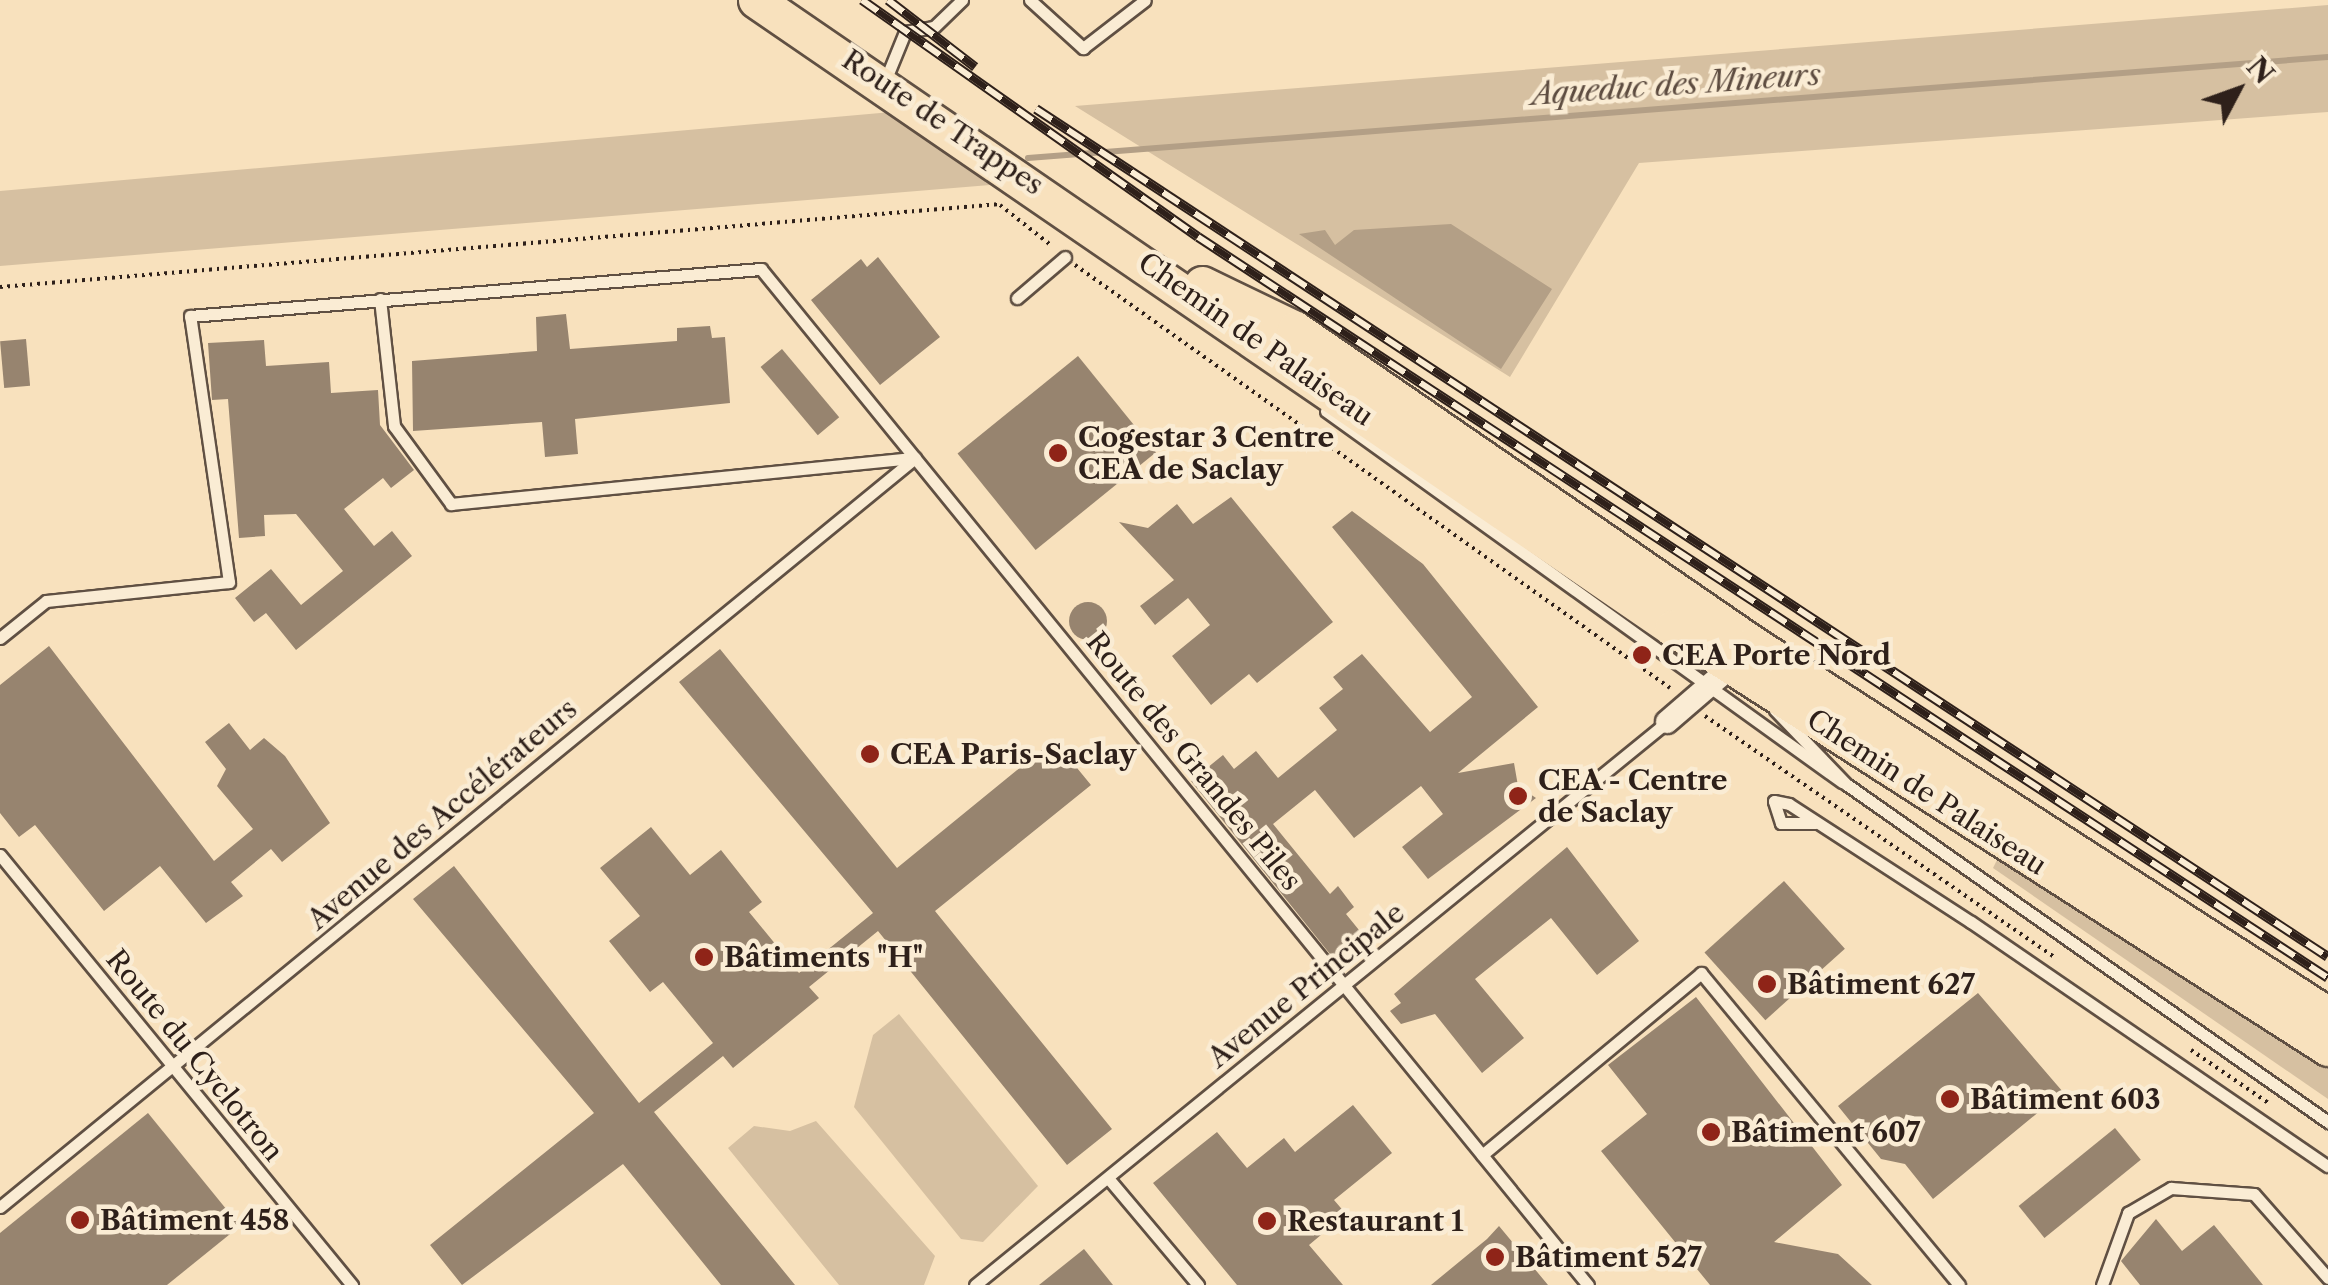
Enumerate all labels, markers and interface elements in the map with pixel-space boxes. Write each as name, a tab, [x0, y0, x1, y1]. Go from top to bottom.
north arrow	[2188, 40, 2288, 140]
street label: Route de Trappes	[836, 42, 1050, 202]
text: N	[2240, 50, 2281, 91]
water label: Aqueduc des Mineurs	[1530, 57, 1822, 113]
street label: Chemin de Palaiseau	[1132, 245, 1380, 433]
place label: Cogestar 3 Centre CEA de Saclay	[1078, 420, 1335, 486]
marker: Cogestar 3 Centre CEA de Saclay	[1047, 442, 1069, 464]
street label: Route des Grandes Piles	[1080, 625, 1308, 897]
place label: CEA Porte Nord	[1662, 638, 1892, 672]
marker: CEA Porte Nord	[1631, 644, 1653, 666]
street label: Avenue des Accélérateurs	[300, 691, 584, 937]
street label: Chemin de Palaiseau	[1801, 702, 2053, 882]
place label: CEA Paris-Saclay	[890, 737, 1137, 771]
marker: CEA Paris-Saclay	[859, 743, 881, 765]
place label: CEA - Centre de Saclay	[1538, 763, 1728, 829]
marker: CEA - Centre de Saclay	[1507, 785, 1529, 807]
street label: Avenue Principale	[1201, 896, 1411, 1074]
place label: Bâtiments "H"	[724, 940, 924, 974]
street label: Route du Cyclotron	[99, 943, 291, 1167]
marker: Bâtiments "H"	[693, 946, 715, 968]
place label: Bâtiment 627	[1787, 967, 1975, 1001]
marker: Bâtiment 627	[1756, 973, 1778, 995]
place label: Bâtiment 603	[1970, 1082, 2161, 1116]
marker: Bâtiment 603	[1939, 1088, 1961, 1110]
place label: Bâtiment 607	[1731, 1115, 1920, 1149]
marker: Bâtiment 607	[1700, 1121, 1722, 1143]
place label: Bâtiment 458	[100, 1203, 290, 1237]
place label: Restaurant 1	[1287, 1204, 1464, 1238]
marker: Bâtiment 458	[69, 1209, 91, 1231]
marker: Restaurant 1	[1256, 1210, 1278, 1232]
place label: Bâtiment 527	[1515, 1240, 1702, 1274]
marker: Bâtiment 527	[1484, 1246, 1506, 1268]

